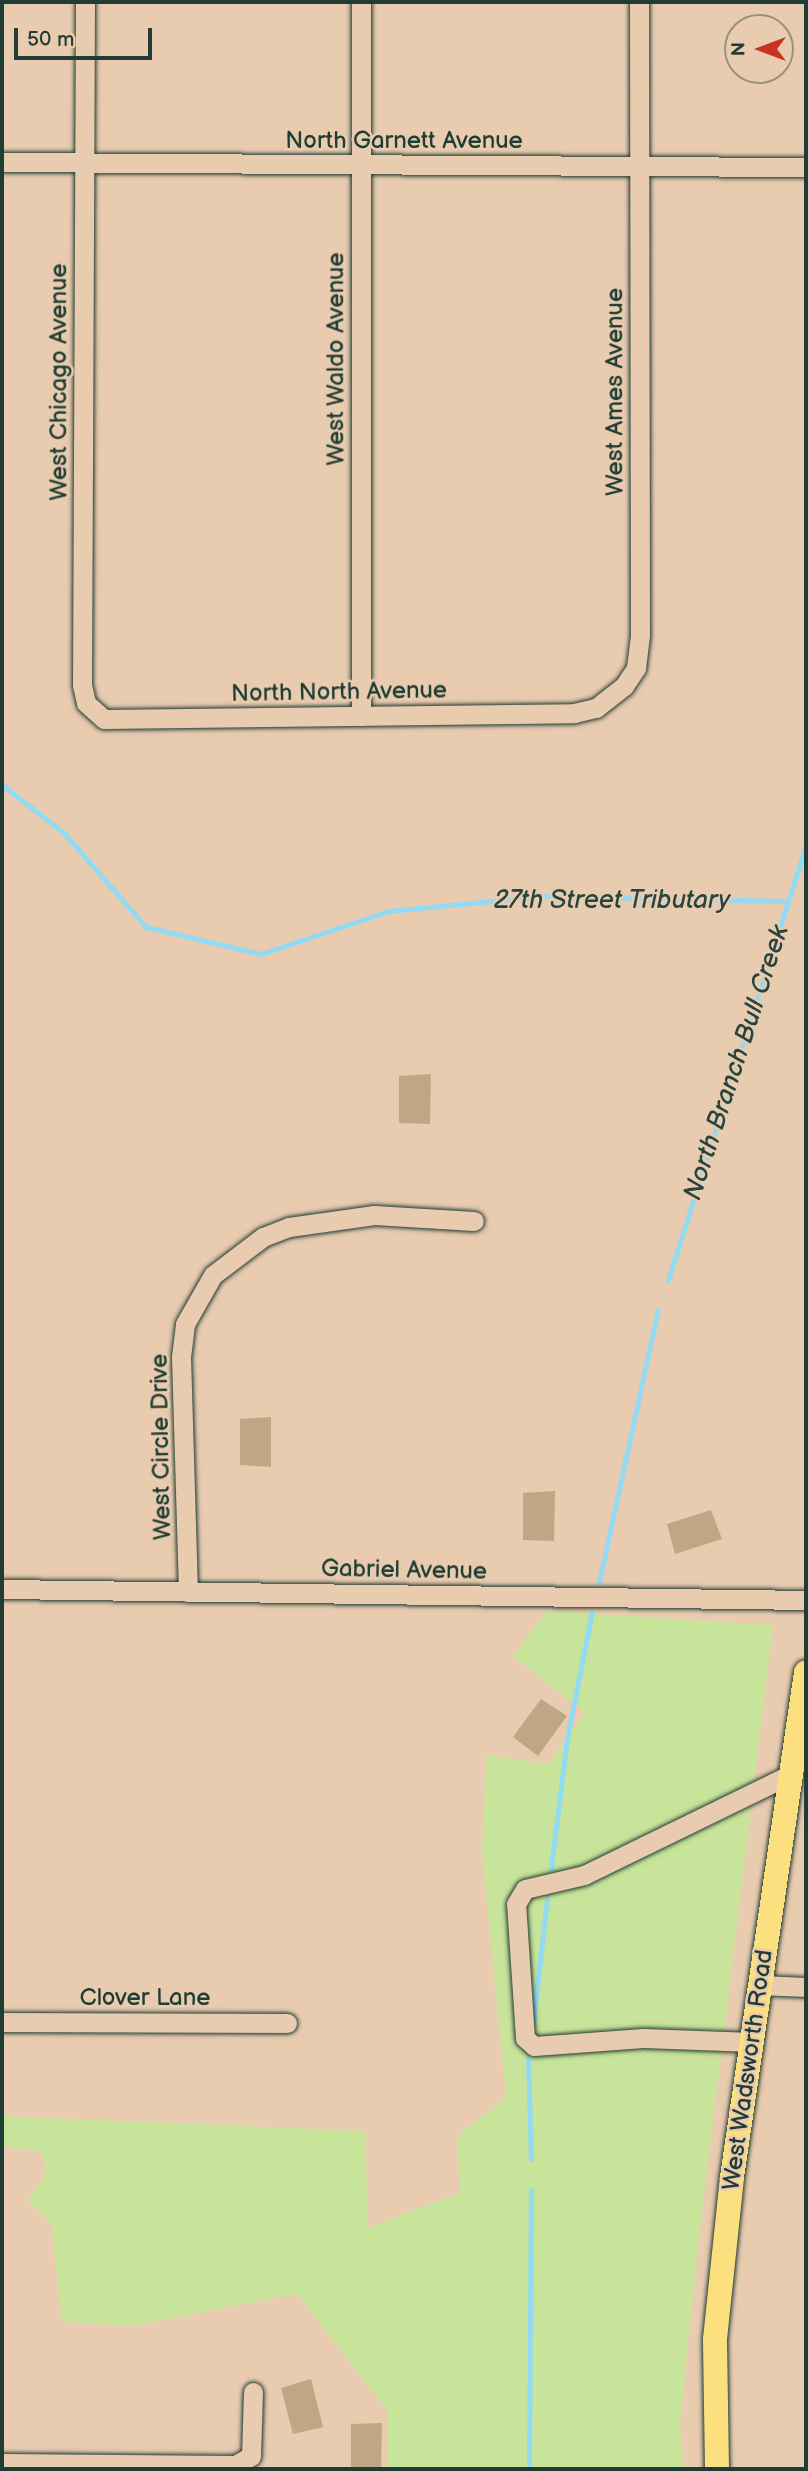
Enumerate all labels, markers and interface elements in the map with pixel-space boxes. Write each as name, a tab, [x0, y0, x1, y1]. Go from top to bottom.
scale bar	[18, 14, 156, 58]
north arrow	[724, 14, 794, 84]
text: 50 m	[27, 27, 74, 52]
text: N	[728, 42, 751, 56]
street label: North Garnett Avenue	[285, 127, 523, 155]
street label: West Waldo Avenue	[322, 252, 350, 466]
street label: West Chicago Avenue	[45, 263, 73, 501]
street label: West Ames Avenue	[601, 288, 629, 496]
street label: North North Avenue	[231, 676, 447, 708]
water label: 27th Street Tributary	[493, 885, 731, 917]
water label: North Branch Bull Creek	[678, 922, 796, 1204]
street label: West Circle Drive	[145, 1354, 177, 1540]
street label: Gabriel Avenue	[321, 1554, 487, 1586]
street label: West Wadsworth Road	[717, 1947, 779, 2193]
street label: Clover Lane	[80, 1984, 210, 2012]

